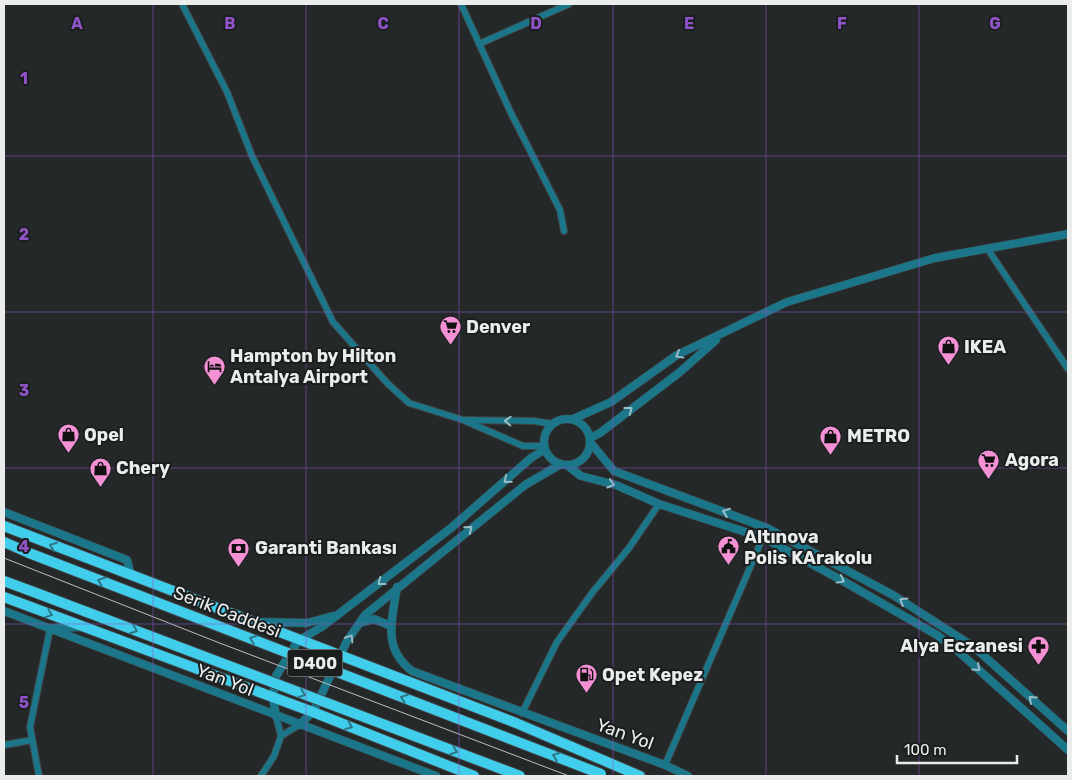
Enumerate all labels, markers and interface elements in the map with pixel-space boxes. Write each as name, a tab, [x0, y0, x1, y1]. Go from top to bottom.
text: A	[71, 14, 83, 33]
text: B	[224, 14, 236, 33]
text: C	[377, 14, 389, 33]
text: D	[530, 14, 542, 33]
text: E	[684, 14, 694, 33]
text: F	[837, 14, 847, 33]
text: G	[989, 14, 1001, 33]
text: 1	[20, 69, 28, 88]
text: 2	[19, 225, 29, 244]
supermarket icon: Denver	[438, 315, 462, 346]
place label: Denver	[466, 316, 530, 338]
shop icon: IKEA	[936, 335, 960, 366]
place label: IKEA	[964, 336, 1006, 358]
place label: Hampton by Hilton Antalya Airport	[230, 345, 396, 388]
one-way arrow	[675, 349, 684, 359]
hotel icon: Hampton by Hilton Antalya Airport	[202, 354, 226, 385]
text: 3	[19, 381, 29, 400]
one-way arrow	[623, 407, 632, 415]
one-way arrow	[504, 416, 512, 427]
shop icon: Opel	[56, 423, 80, 454]
place label: Opel	[84, 424, 124, 446]
shop icon: METRO	[819, 424, 843, 455]
place label: METRO	[847, 425, 910, 447]
supermarket icon: Agora	[977, 448, 1001, 479]
place label: Agora	[1005, 449, 1059, 471]
shop icon: Chery	[88, 456, 112, 487]
place label: Chery	[116, 457, 170, 479]
one-way arrow	[504, 474, 513, 483]
one-way arrow	[606, 478, 615, 488]
one-way arrow	[723, 508, 731, 518]
place label: Altınova Polis KArakolu	[744, 526, 872, 569]
one-way arrow	[463, 527, 472, 535]
public building icon: Altınova Polis KArakolu	[716, 535, 740, 566]
bank icon: Garanti Bankası	[227, 536, 251, 567]
text: 4	[19, 537, 30, 556]
place label: Garanti Bankası	[255, 537, 397, 559]
one-way arrow	[49, 541, 58, 552]
one-way arrow	[835, 574, 844, 584]
one-way arrow	[97, 576, 106, 587]
one-way arrow	[378, 576, 387, 584]
street label: Serik Caddesi	[170, 581, 284, 643]
one-way arrow	[899, 597, 908, 607]
one-way arrow	[45, 608, 53, 618]
one-way arrow	[129, 624, 138, 634]
pharmacy icon: Alya Eczanesi	[1027, 634, 1051, 665]
one-way arrow	[249, 635, 258, 645]
one-way arrow	[343, 635, 353, 644]
place label: Alya Eczanesi	[900, 635, 1023, 657]
road number: D400	[288, 650, 342, 676]
street label: Yan Yol	[193, 659, 257, 701]
one-way arrow	[971, 662, 980, 671]
fuel station icon: Opet Kepez	[574, 663, 598, 694]
place label: Opet Kepez	[602, 664, 703, 686]
one-way arrow	[298, 688, 306, 698]
text: 5	[19, 693, 29, 712]
one-way arrow	[400, 694, 409, 704]
one-way arrow	[1028, 695, 1037, 704]
street label: Yan Yol	[593, 713, 657, 755]
one-way arrow	[344, 720, 353, 731]
scale bar	[897, 732, 1017, 764]
text: 100 m	[904, 741, 946, 759]
one-way arrow	[449, 745, 458, 755]
one-way arrow	[552, 752, 561, 762]

